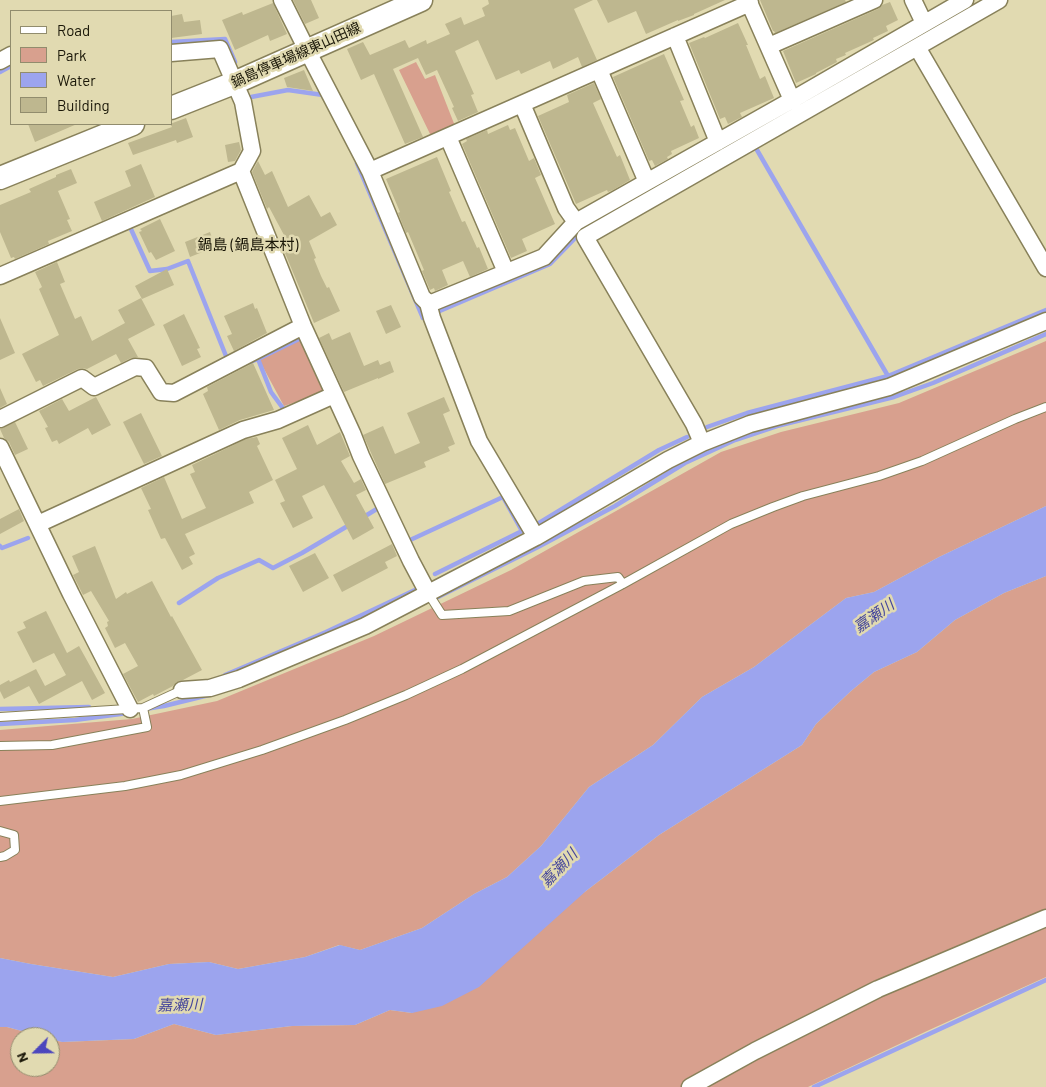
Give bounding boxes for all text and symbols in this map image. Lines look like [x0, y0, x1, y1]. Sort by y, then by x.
legend [10, 10, 172, 125]
street label: 鍋島停車場線東山田線 [229, 19, 363, 91]
text: Road [57, 21, 90, 39]
text: Park [57, 46, 86, 64]
text: Water [57, 71, 96, 89]
text: Building [57, 96, 110, 114]
district label: 鍋島 (鍋島本村) [198, 236, 298, 254]
water label: 嘉瀬川 [850, 596, 898, 636]
water label: 嘉瀬川 [537, 846, 581, 890]
water label: 嘉瀬川 [157, 996, 203, 1014]
north arrow [10, 1027, 60, 1077]
text: N [12, 1050, 31, 1065]

